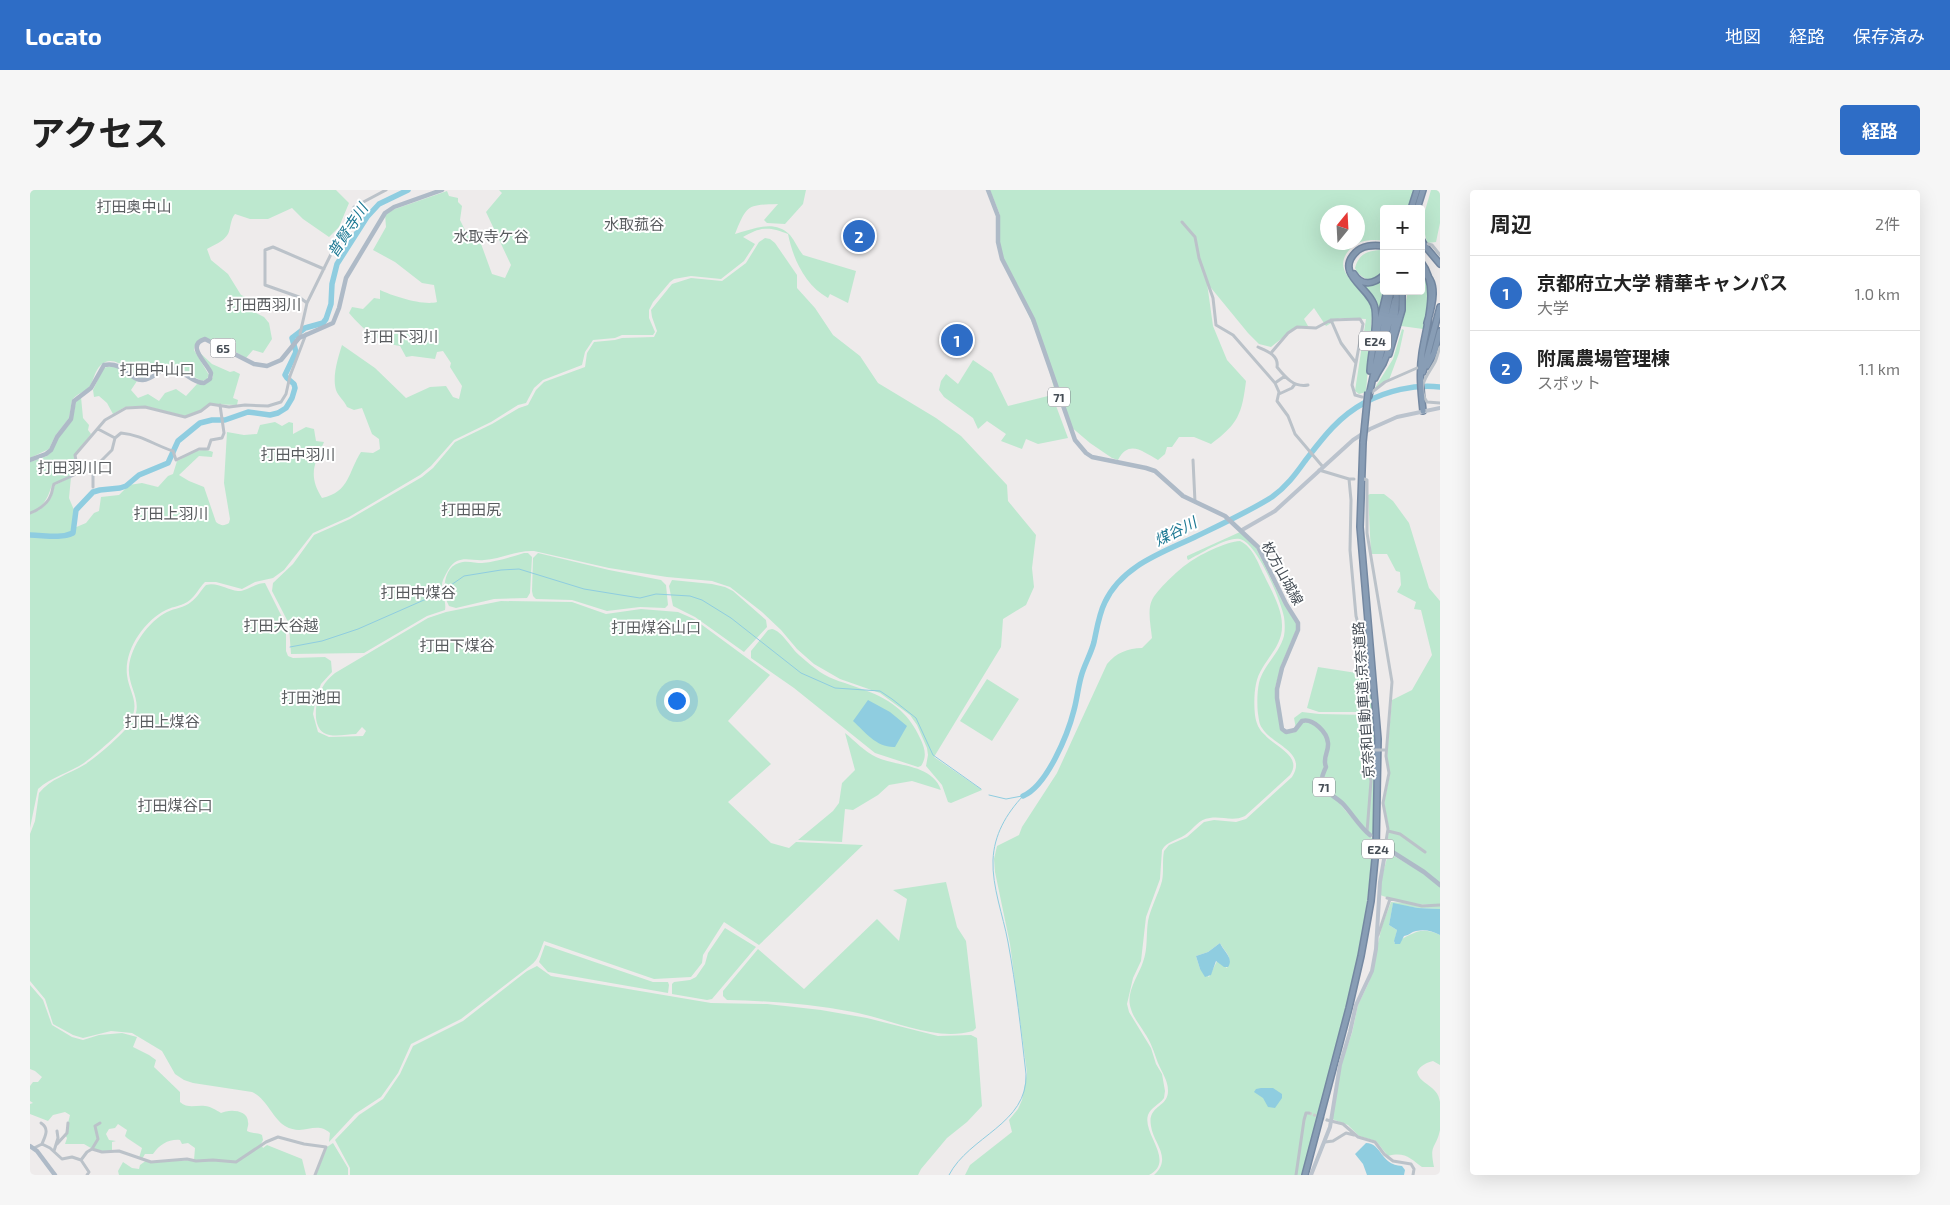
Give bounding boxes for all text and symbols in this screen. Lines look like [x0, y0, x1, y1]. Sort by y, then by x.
text: Locato [25, 21, 102, 50]
text: 地図 [1725, 25, 1761, 47]
text: 経路 [1789, 25, 1825, 47]
text: 保存済み [1853, 25, 1925, 47]
button: 経路 [1840, 105, 1920, 155]
text: アクセス [30, 111, 168, 153]
district label: 打田奥中山 [96, 197, 172, 215]
water label: 普賢寺川 [323, 198, 372, 260]
north arrow [1320, 205, 1365, 250]
map controls [1380, 205, 1425, 295]
button: + [1380, 205, 1425, 250]
text: 周辺 [1490, 211, 1532, 236]
text: 2件 [1875, 214, 1900, 233]
district label: 水取菰谷 [604, 215, 664, 233]
pin: 2 [843, 217, 875, 255]
district label: 水取寺ケ谷 [453, 227, 529, 245]
button: − [1380, 250, 1425, 295]
text: 京都府立大学 精華キャンパス [1537, 271, 1788, 294]
text: 1 [1503, 284, 1509, 303]
text: 1.0 km [1855, 284, 1900, 303]
district label: 打田西羽川 [226, 295, 302, 313]
text: 大学 [1537, 298, 1569, 317]
pin: 1 [941, 321, 973, 359]
district label: 打田下羽川 [363, 327, 439, 345]
road number: E24 [1359, 332, 1391, 350]
road number: 65 [210, 338, 236, 358]
text: 附属農場管理棟 [1537, 346, 1670, 369]
text: 2 [1501, 359, 1511, 378]
text: 1.1 km [1859, 359, 1900, 378]
district label: 打田中山口 [119, 360, 195, 378]
text: スポット [1537, 373, 1601, 392]
road number: 71 [1048, 388, 1070, 406]
district label: 打田中羽川 [260, 445, 336, 463]
district label: 打田羽川口 [37, 458, 113, 476]
district label: 打田田尻 [441, 500, 501, 518]
district label: 打田上羽川 [133, 504, 209, 522]
water label: 煤谷川 [1151, 512, 1201, 549]
street label: 枚方山城線 [1259, 538, 1307, 608]
district label: 打田中煤谷 [380, 583, 456, 601]
district label: 打田大谷越 [243, 616, 319, 634]
district label: 打田煤谷山口 [611, 618, 701, 636]
street label: 京奈和自動車道;京奈道路 [1349, 621, 1377, 779]
district label: 打田下煤谷 [419, 636, 495, 654]
district label: 打田池田 [281, 688, 341, 706]
your location [664, 688, 690, 714]
district label: 打田上煤谷 [124, 712, 200, 730]
road number: 71 [1313, 778, 1335, 796]
district label: 打田煤谷口 [137, 796, 213, 814]
road number: E24 [1362, 840, 1394, 859]

